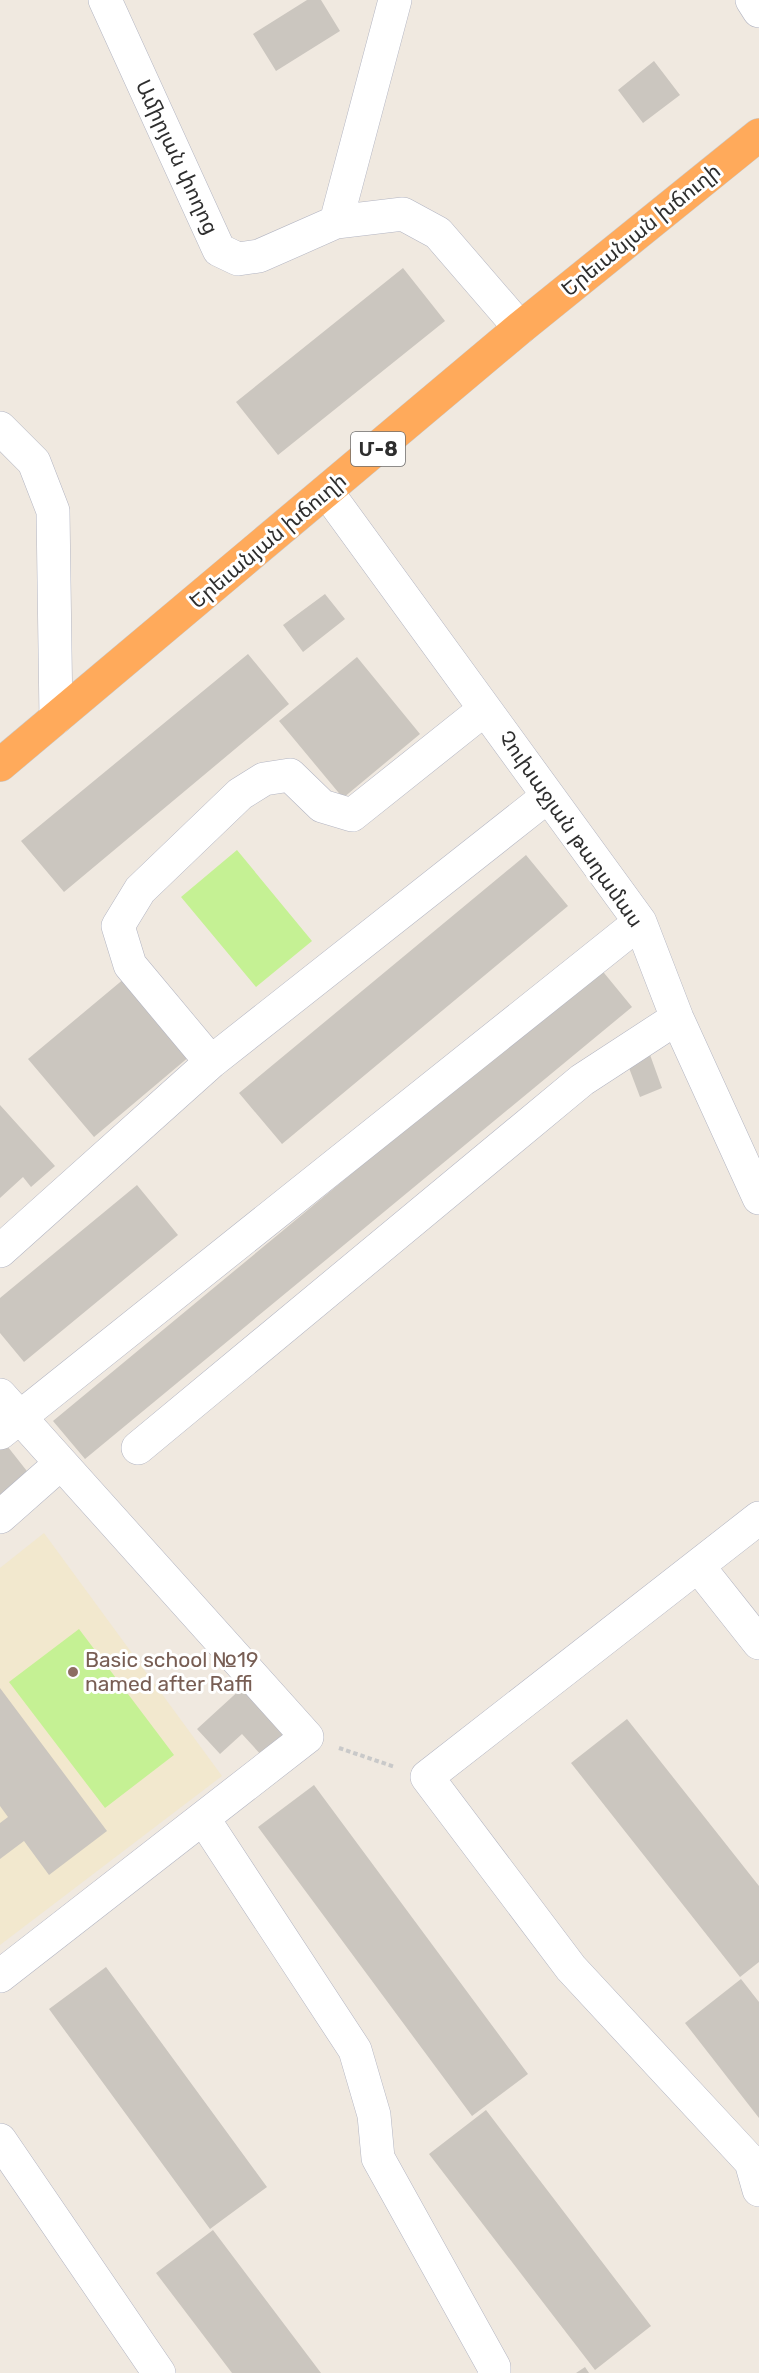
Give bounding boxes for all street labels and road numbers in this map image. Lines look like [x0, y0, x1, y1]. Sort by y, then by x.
street label: Ամիրյան փողոց [131, 76, 224, 238]
street label: Երեւանյան խճուղի [556, 158, 725, 301]
road number: Մ-8 [351, 432, 405, 466]
street label: Երեւանյան խճուղի [184, 468, 351, 614]
street label: Չուխաջյան թաղամաս [494, 726, 649, 932]

